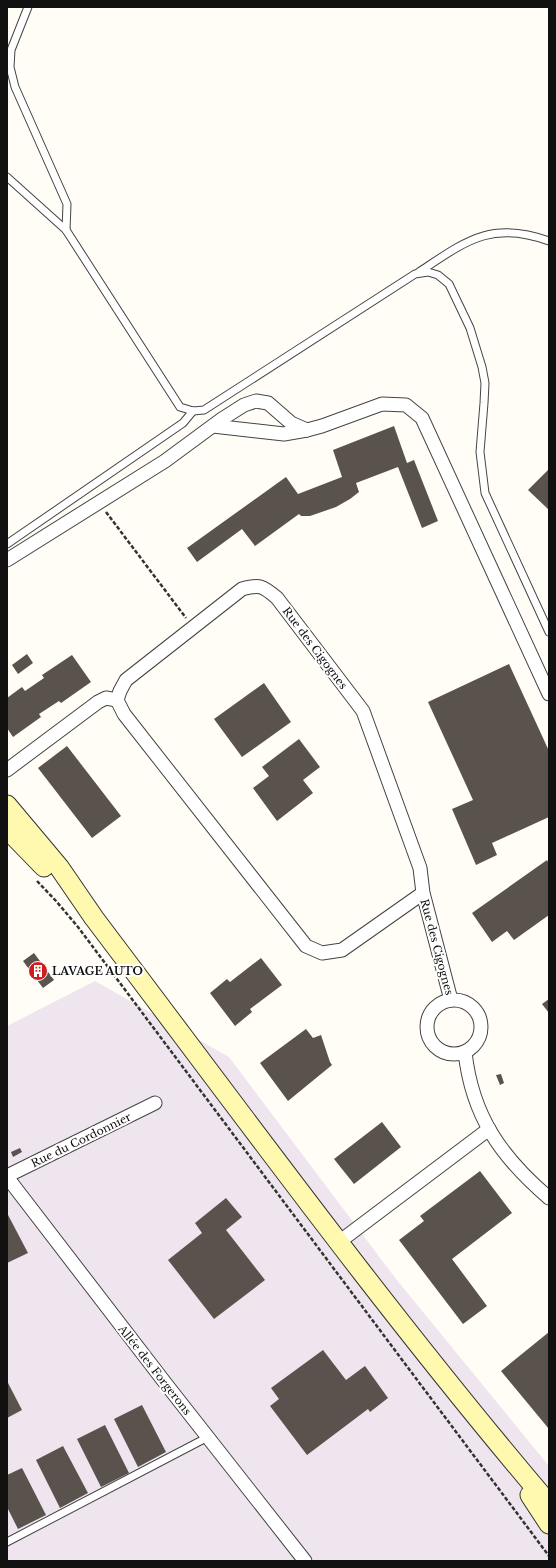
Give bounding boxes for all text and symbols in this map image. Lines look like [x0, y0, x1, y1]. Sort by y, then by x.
street label: Rue des Cigognes [280, 604, 350, 692]
street label: Rue des Cigognes [417, 897, 457, 997]
building icon: LAVAGE AUTO [27, 960, 49, 982]
place label: LAVAGE AUTO [52, 964, 143, 978]
street label: Rue du Cordonnier [29, 1109, 134, 1170]
street label: Allée des Forgerons [115, 1321, 194, 1418]

